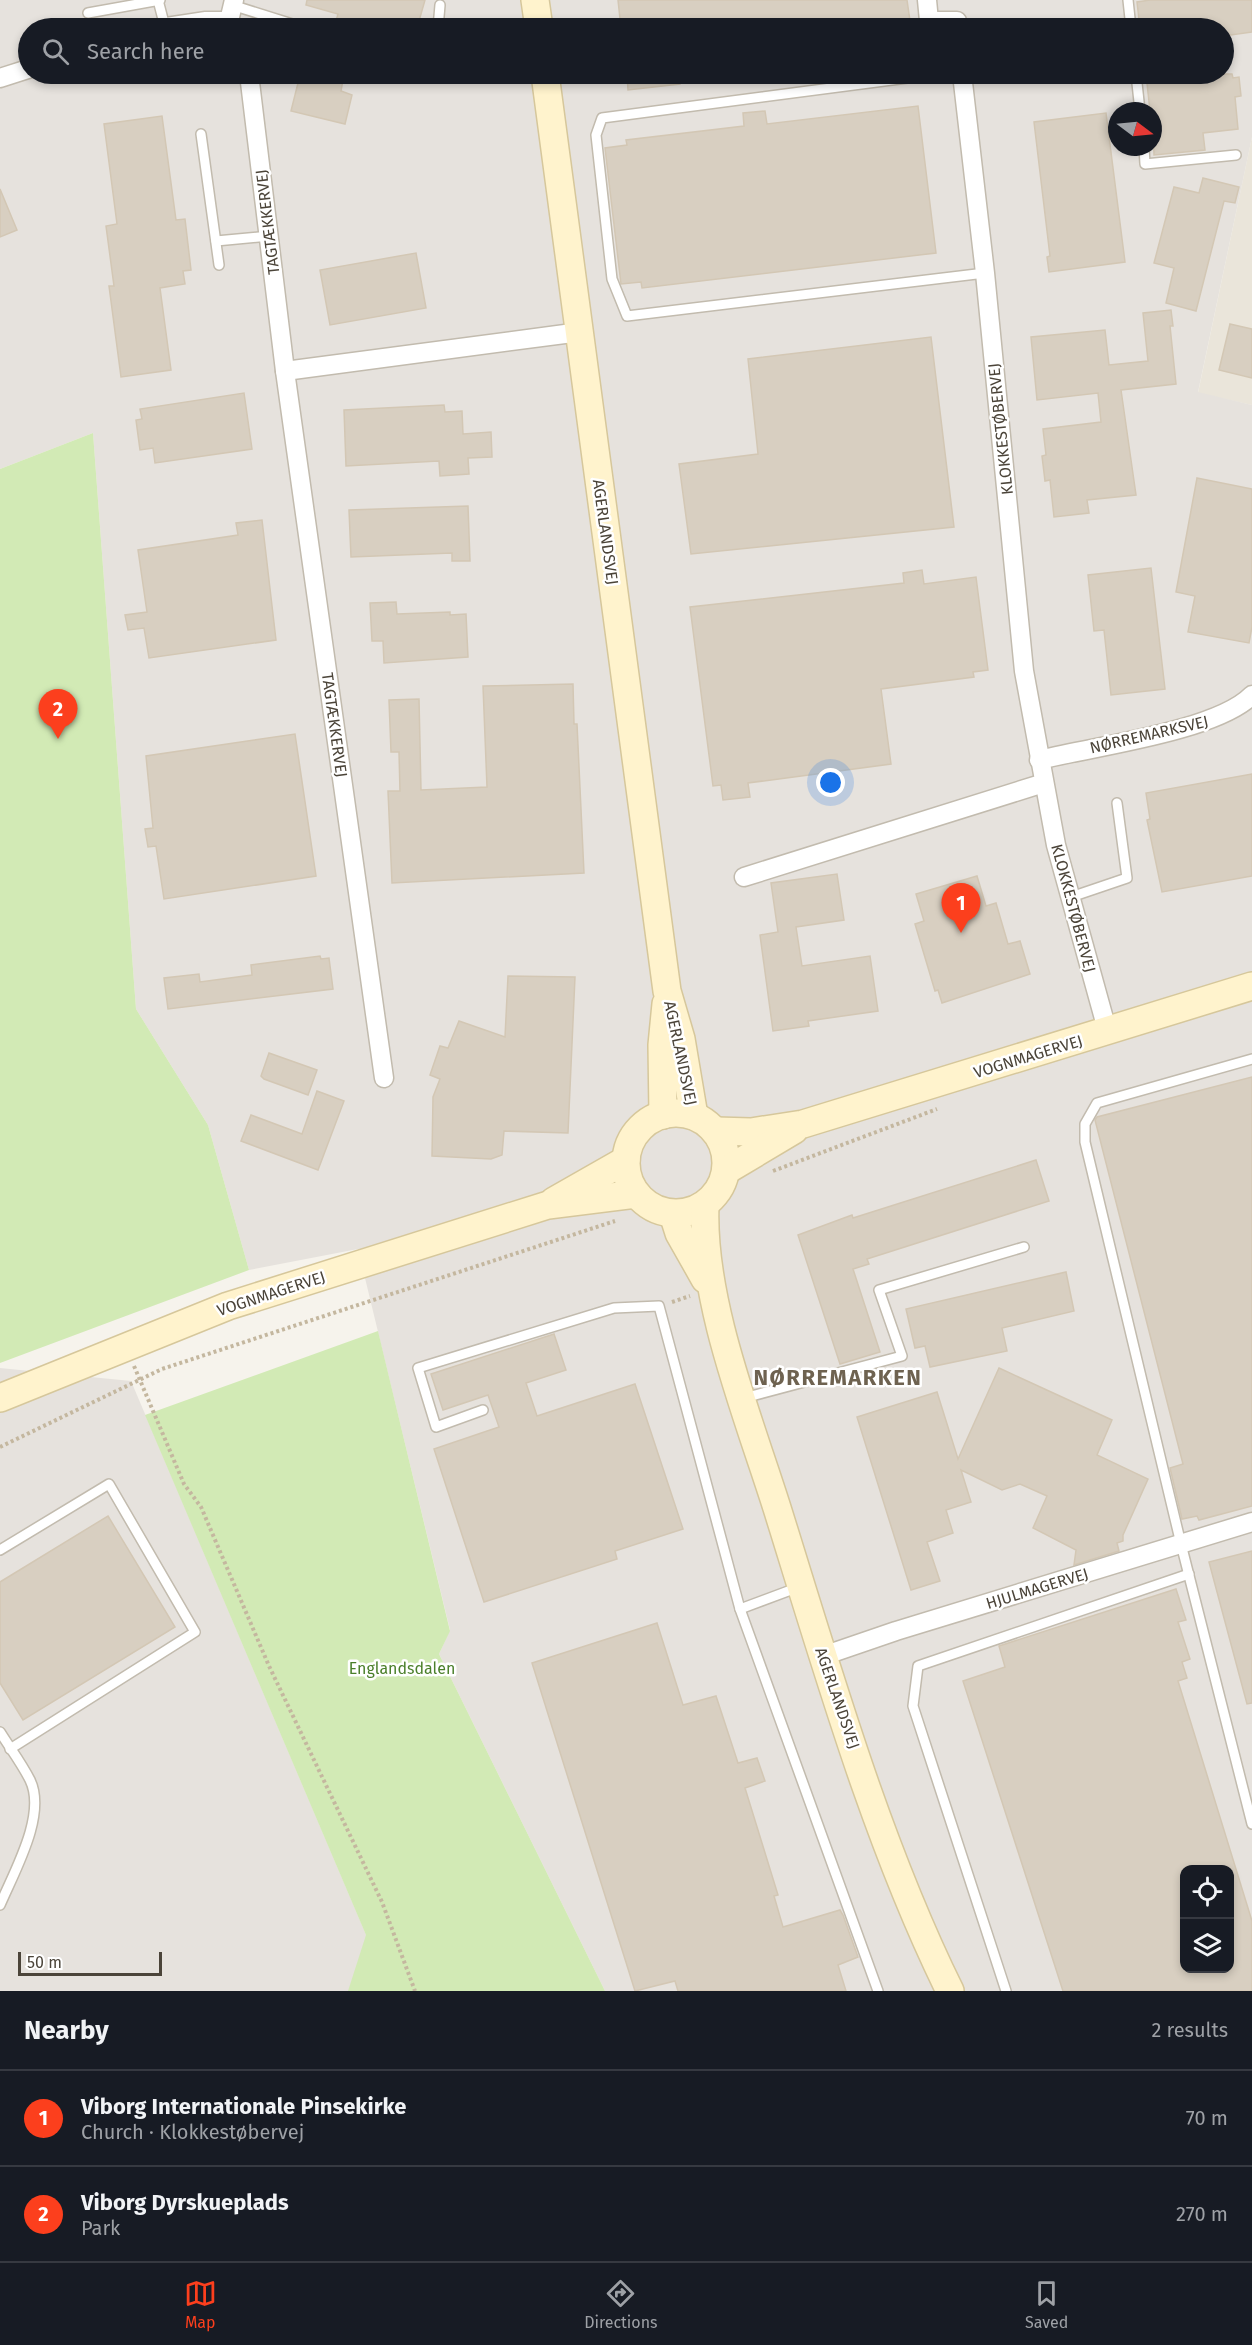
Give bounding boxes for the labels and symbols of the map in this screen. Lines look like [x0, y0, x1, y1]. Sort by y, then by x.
north arrow [1108, 102, 1162, 156]
street label: TAGTÆKKERVEJ [252, 168, 283, 276]
street label: KLOKKESTØBERVEJ [984, 362, 1017, 496]
street label: AGERLANDSVEJ [589, 478, 622, 586]
street label: TAGTÆKKERVEJ [318, 671, 351, 779]
pin: 2 [38, 690, 78, 739]
street label: NØRREMARKSVEJ [1088, 712, 1210, 757]
your location [816, 768, 845, 797]
street label: KLOKKESTØBERVEJ [1047, 842, 1100, 974]
pin: 1 [942, 884, 980, 933]
street label: AGERLANDSVEJ [660, 999, 701, 1107]
street label: VOGNMAGERVEJ [971, 1031, 1085, 1082]
street label: VOGNMAGERVEJ [215, 1267, 328, 1320]
district label: NØRREMARKEN [754, 1364, 922, 1391]
street label: HJULMAGERVEJ [984, 1564, 1091, 1613]
street label: AGERLANDSVEJ [811, 1645, 864, 1752]
park label: Englandsdalen [349, 1659, 455, 1678]
scale bar [18, 1949, 162, 1976]

